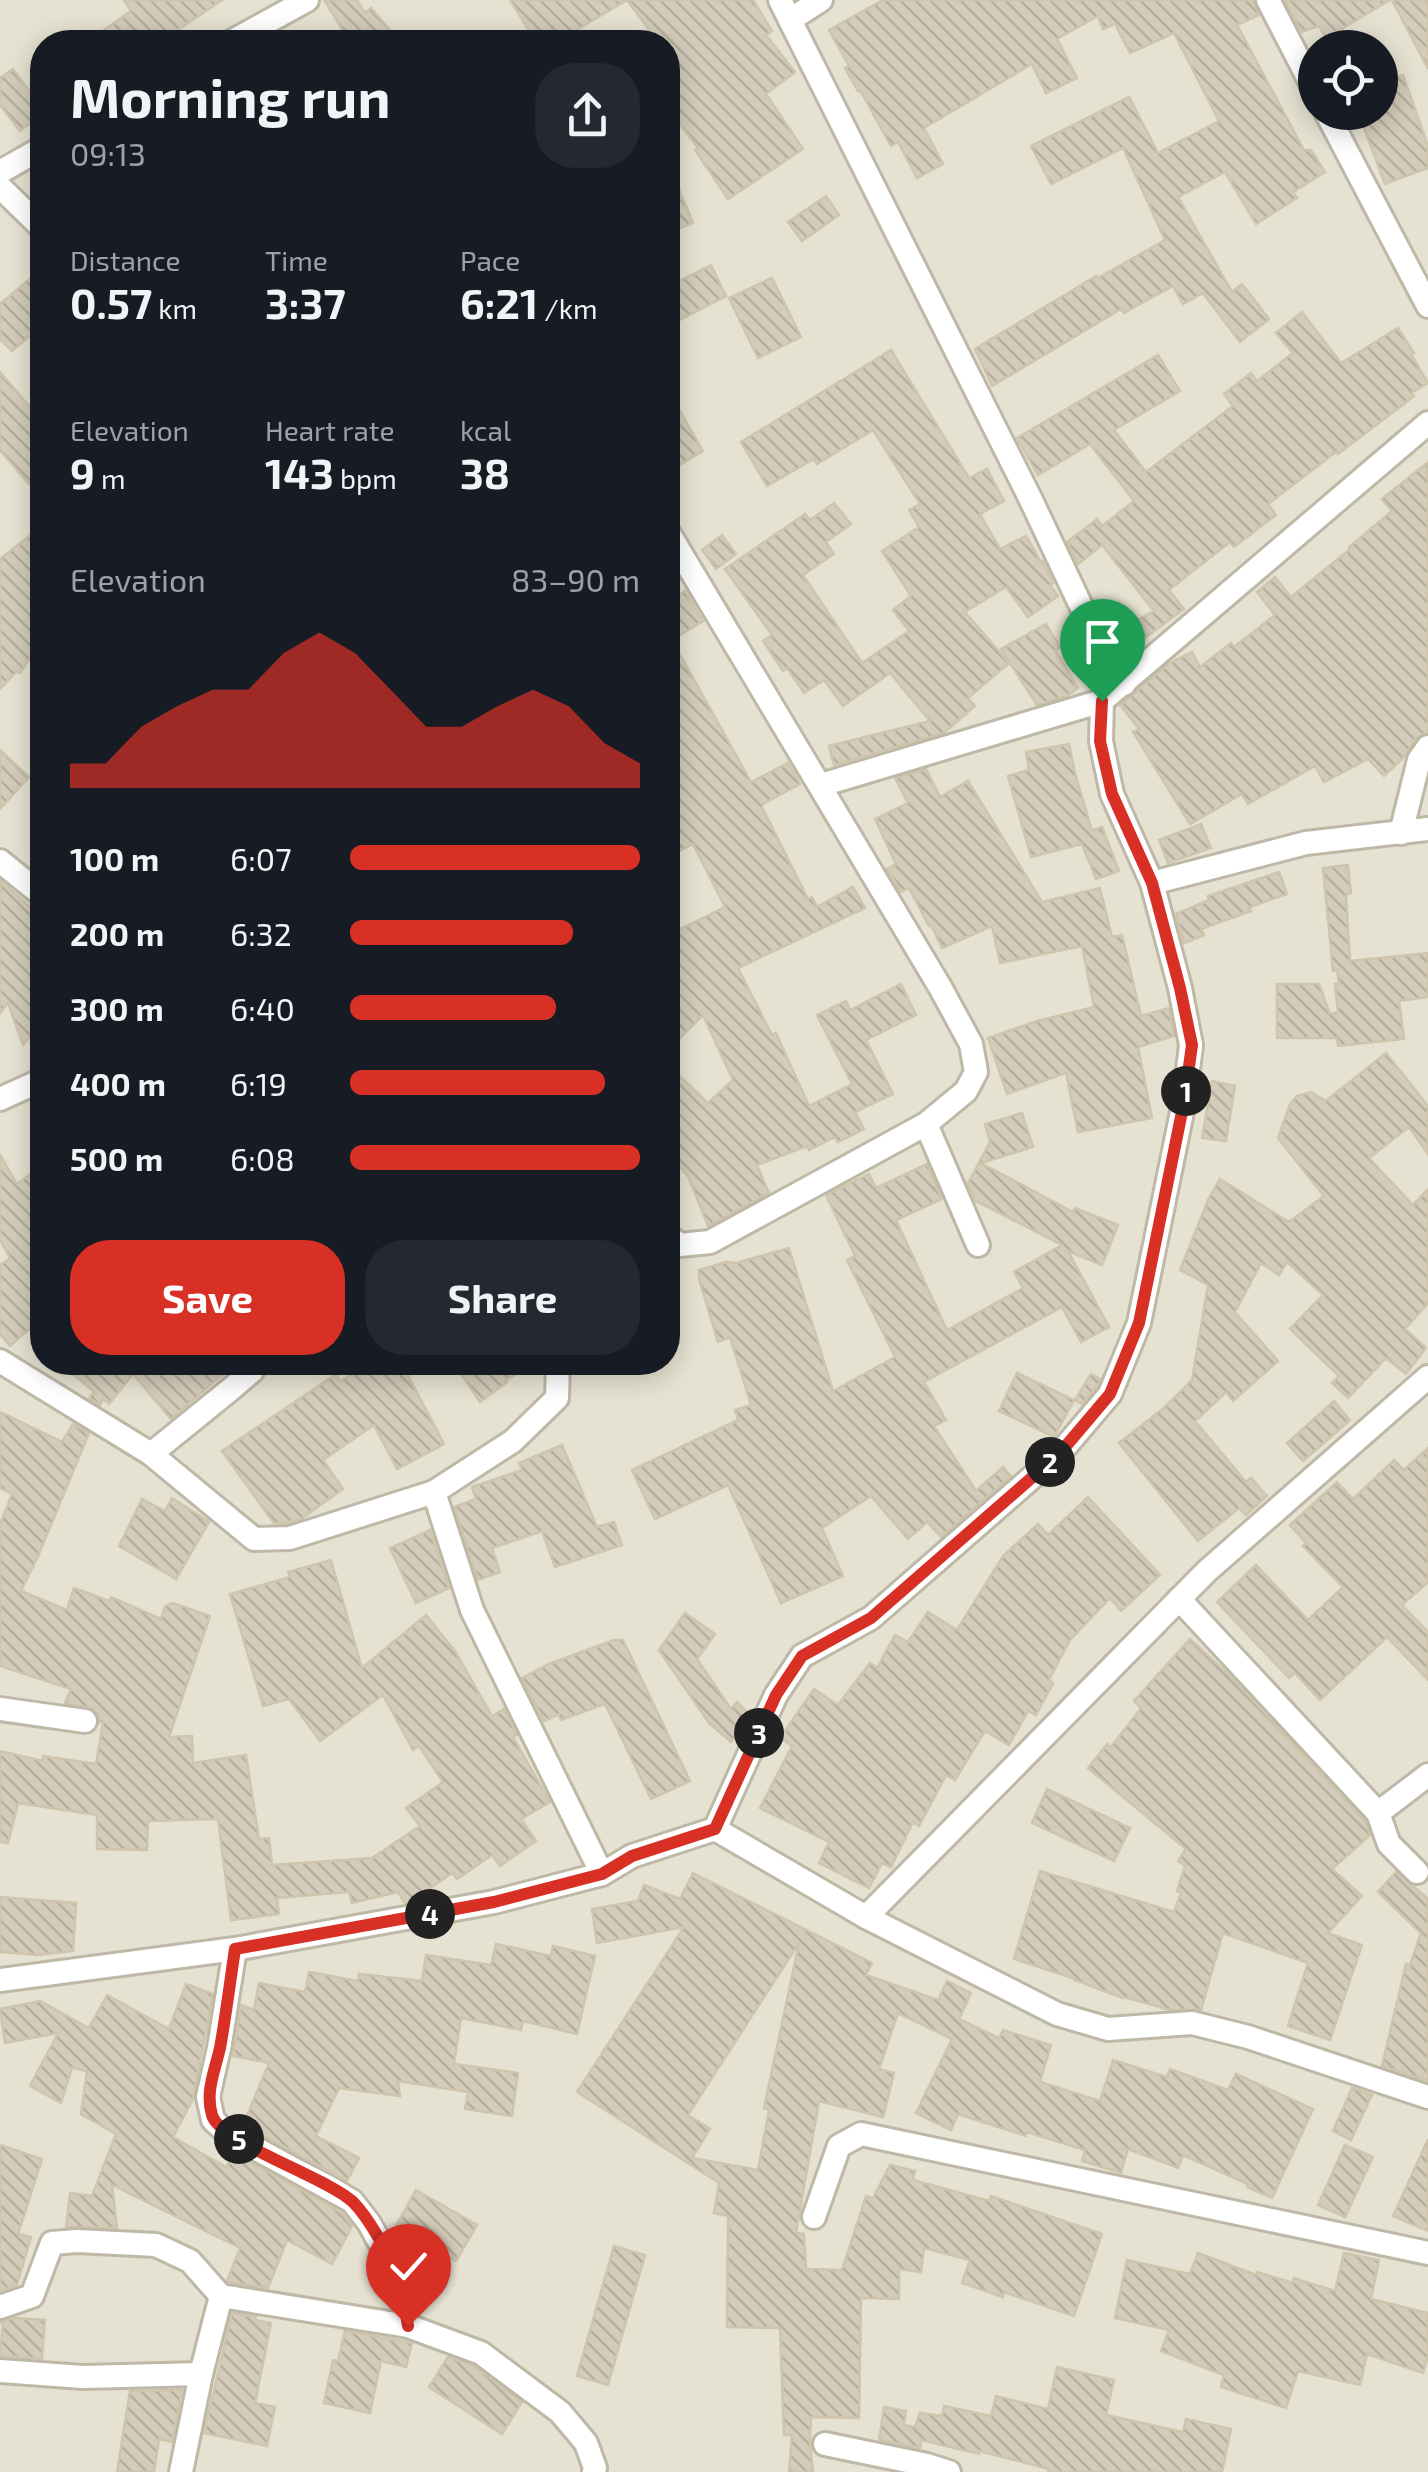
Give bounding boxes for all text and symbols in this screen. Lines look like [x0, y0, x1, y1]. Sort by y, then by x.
map controls [1298, 30, 1398, 130]
button: locate [1298, 30, 1398, 130]
text: Morning run [70, 63, 391, 129]
button: share [535, 63, 640, 168]
text: 09:13 [70, 134, 146, 172]
text: Distance [70, 243, 181, 277]
text: Time [265, 243, 328, 277]
text: Pace [460, 243, 520, 277]
text: 0.57 [70, 277, 152, 327]
text: 3:37 [265, 277, 346, 327]
text: 6:21 [460, 277, 538, 327]
text: km [152, 291, 197, 325]
text: /km [538, 291, 598, 325]
text: Elevation [70, 413, 189, 447]
text: Heart rate [265, 413, 395, 447]
text: kcal [460, 413, 511, 447]
text: 9 [70, 447, 95, 497]
text: 143 [265, 447, 334, 497]
text: 38 [460, 447, 510, 497]
text: m [95, 461, 126, 495]
text: bpm [334, 461, 397, 495]
text: Elevation [70, 560, 206, 598]
text: 83–90 m [511, 560, 640, 598]
pin [1060, 599, 1145, 702]
icon: arrive [1075, 614, 1130, 669]
text: 100 m [70, 839, 159, 877]
text: 6:07 [230, 839, 292, 877]
text: 200 m [70, 914, 164, 952]
text: 6:32 [230, 914, 292, 952]
text: 300 m [70, 989, 164, 1027]
text: 6:40 [230, 989, 295, 1027]
text: 400 m [70, 1064, 166, 1102]
text: 6:19 [230, 1064, 287, 1102]
pin: 1 [1161, 1066, 1211, 1116]
text: 1 [1180, 1074, 1192, 1108]
text: 500 m [70, 1139, 163, 1177]
text: 6:08 [230, 1139, 295, 1177]
button: Save [70, 1240, 345, 1355]
button: Share [365, 1240, 640, 1355]
pin: 2 [1025, 1437, 1075, 1487]
text: 2 [1042, 1445, 1058, 1479]
pin: 3 [734, 1708, 784, 1758]
text: 3 [751, 1716, 767, 1750]
pin: 4 [405, 1889, 455, 1939]
text: 4 [421, 1897, 439, 1931]
pin: 5 [214, 2114, 264, 2164]
text: 5 [231, 2122, 247, 2156]
pin [366, 2224, 451, 2327]
icon: check [381, 2239, 436, 2294]

